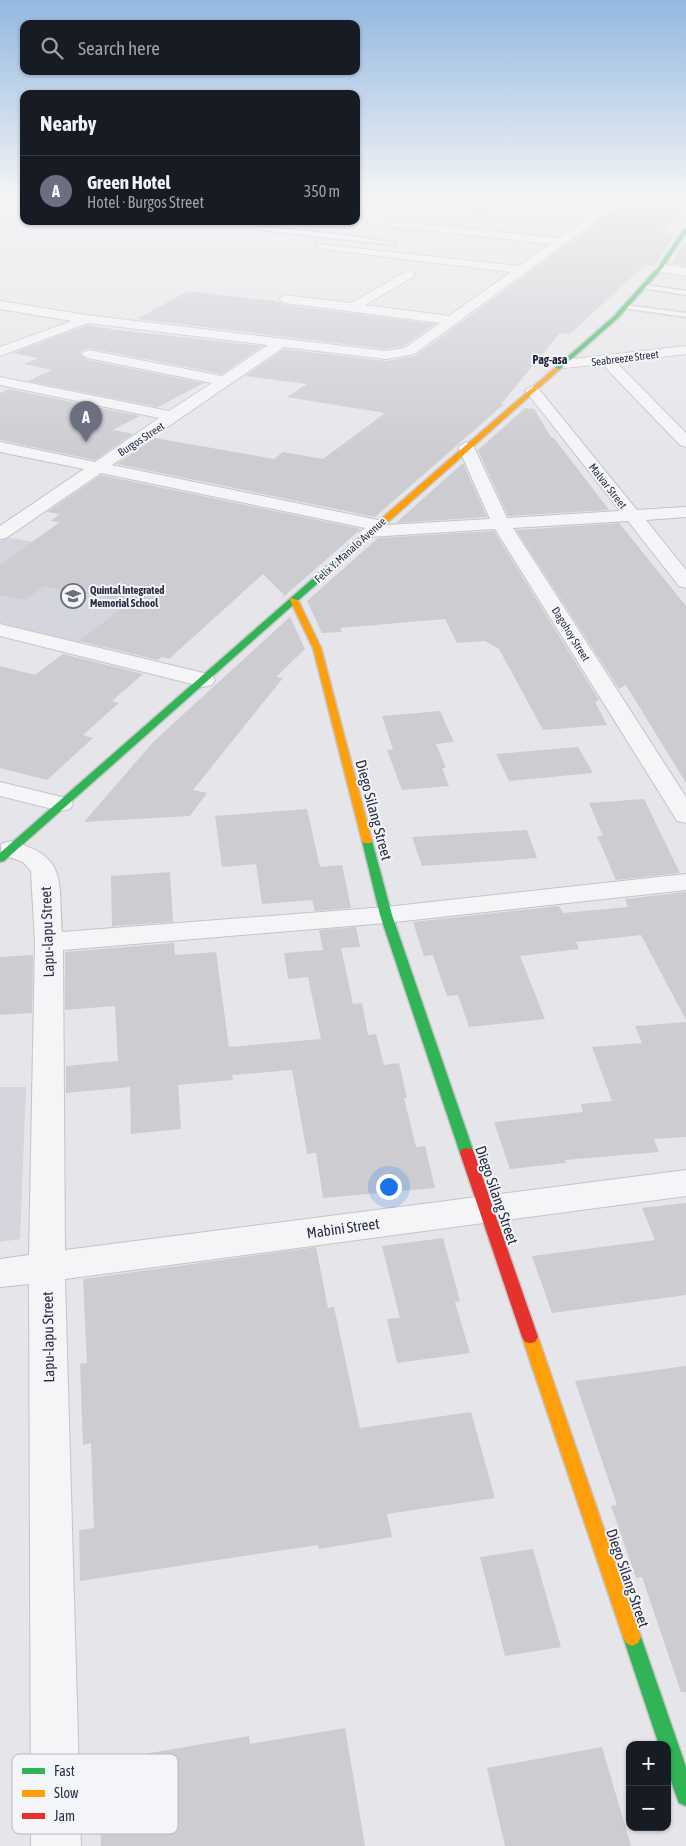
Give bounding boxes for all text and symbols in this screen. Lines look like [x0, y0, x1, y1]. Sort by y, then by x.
search box [20, 20, 360, 75]
icon: search [38, 34, 66, 62]
text: Search here [78, 37, 160, 59]
text: Nearby [40, 111, 96, 135]
text: Green Hotel [87, 171, 171, 193]
text: A [52, 182, 60, 200]
text: 350 m [304, 182, 340, 200]
text: Hotel · Burgos Street [87, 193, 204, 211]
street label: Seabreeze Street [591, 348, 659, 368]
district label: Pag-asa [533, 353, 568, 367]
pin: A [70, 401, 102, 442]
street label: Burgos Street [116, 420, 166, 458]
street label: Malvar Street [587, 461, 629, 511]
street label: Felix Y. Manalo Avenue [312, 515, 388, 585]
school or university icon: Quintal Integrated Memorial School [60, 583, 86, 609]
place label: Quintal Integrated Memorial School [90, 584, 165, 609]
street label: Dagohoy Street [550, 605, 592, 663]
street label: Diego Silang Street [352, 758, 396, 862]
street label: Lapu-lapu Street [37, 886, 57, 978]
street label: Diego Silang Street [472, 1143, 522, 1247]
your location [376, 1174, 402, 1200]
street label: Mabini Street [306, 1214, 380, 1242]
street label: Lapu-lapu Street [39, 1291, 57, 1383]
street label: Diego Silang Street [603, 1526, 653, 1630]
map controls [626, 1741, 671, 1831]
button: + [626, 1741, 671, 1786]
legend [12, 1754, 178, 1834]
text: Fast [54, 1763, 75, 1779]
text: Slow [54, 1785, 79, 1801]
button: − [626, 1786, 671, 1831]
text: Jam [54, 1808, 75, 1824]

